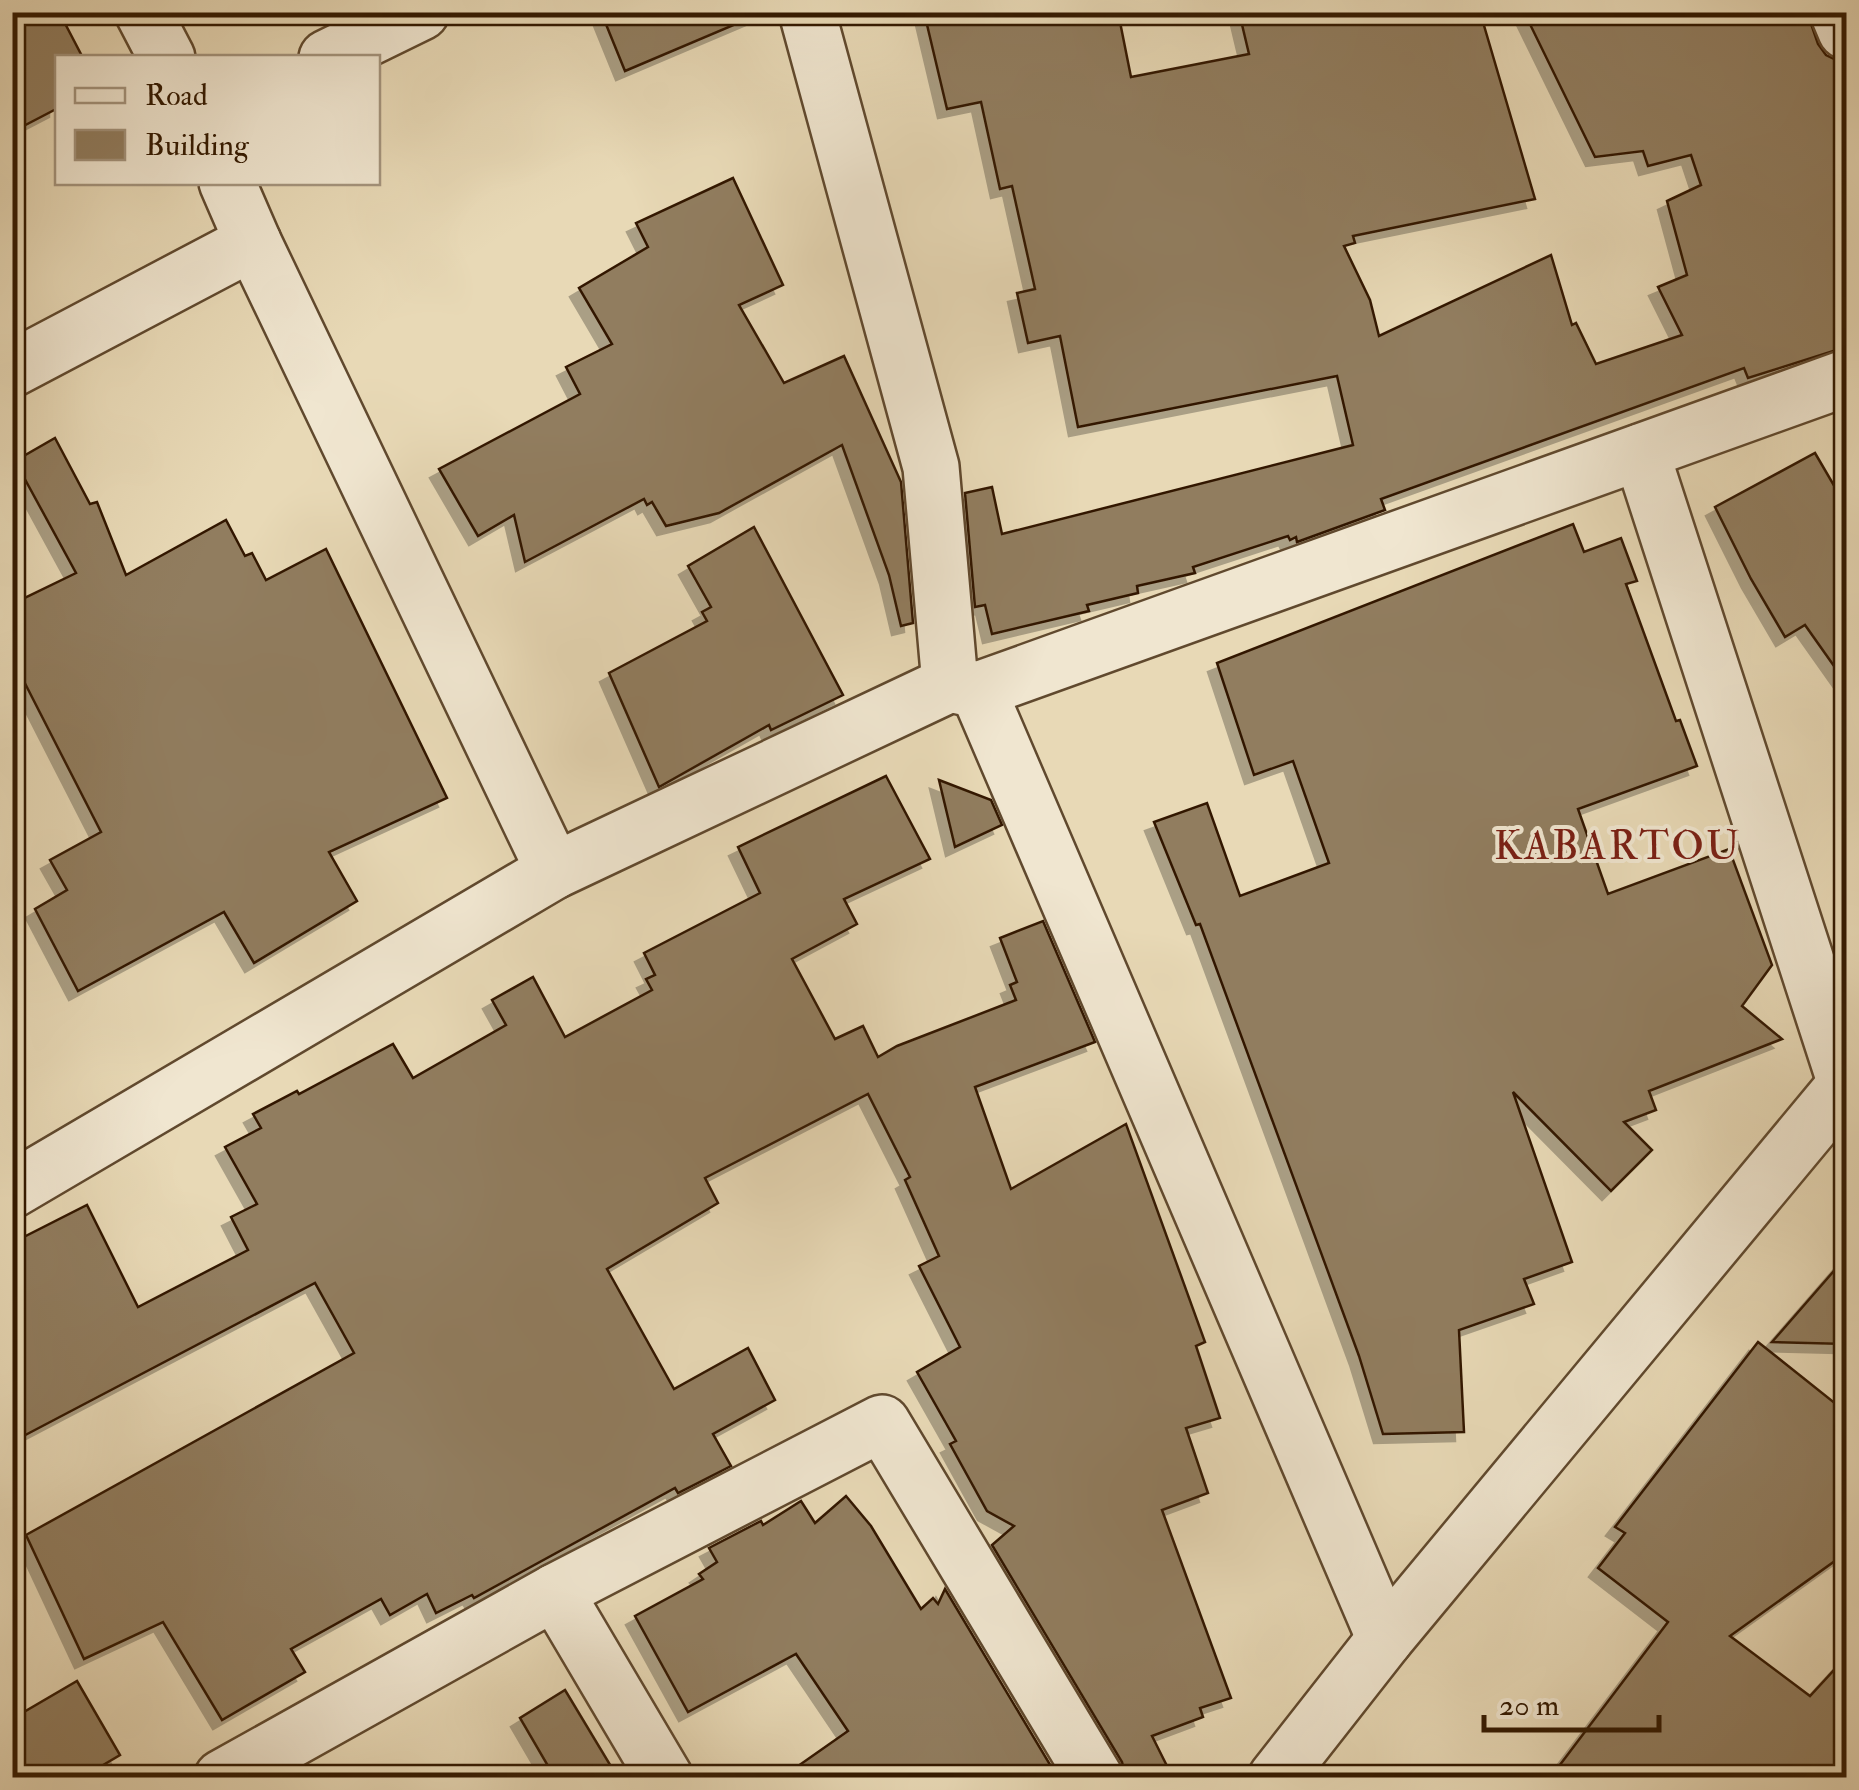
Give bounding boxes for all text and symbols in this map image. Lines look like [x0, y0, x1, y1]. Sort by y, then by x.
legend [55, 55, 380, 185]
text: Road [145, 77, 208, 114]
text: Building [145, 127, 250, 164]
district label: KABARTOU [1494, 821, 1742, 872]
scale bar [1484, 1670, 1659, 1732]
text: 20 m [1499, 1687, 1559, 1724]

